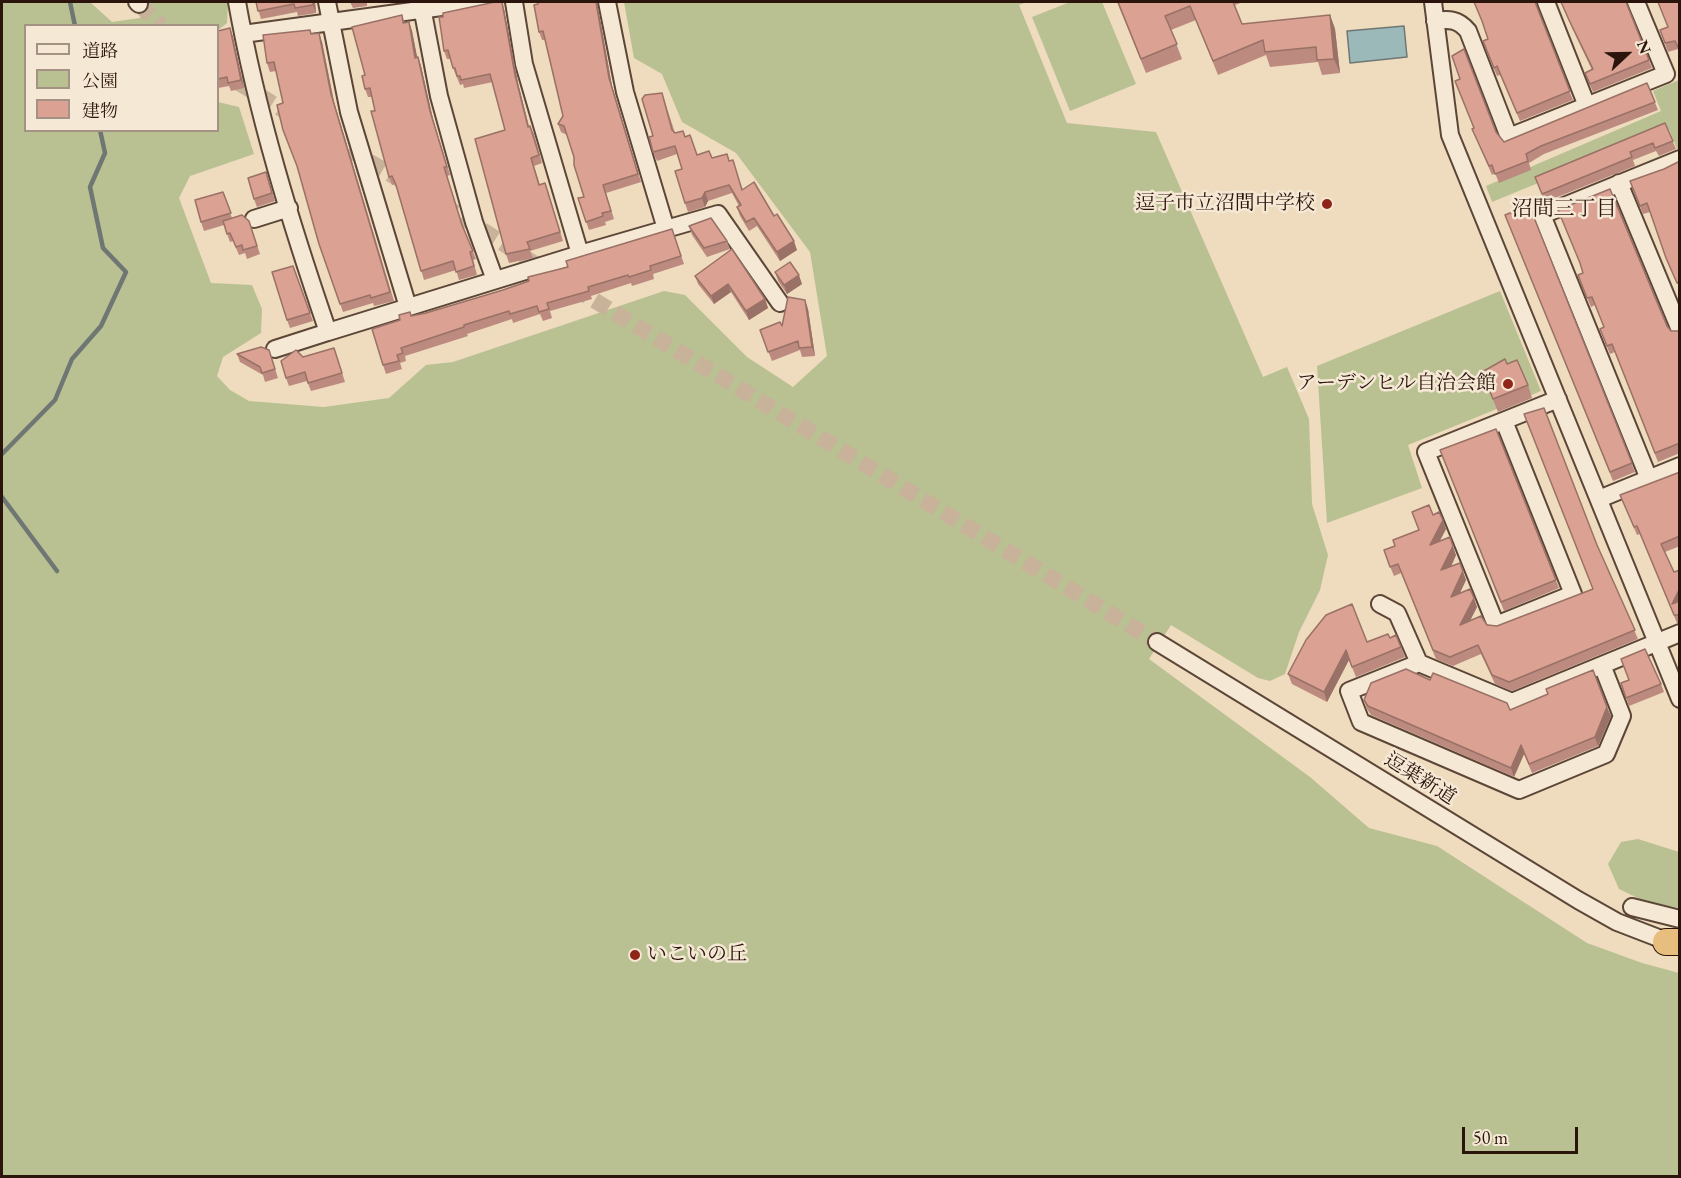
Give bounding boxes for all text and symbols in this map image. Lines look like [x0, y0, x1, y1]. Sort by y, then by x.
legend [24, 24, 219, 132]
north arrow [1597, 24, 1657, 84]
text: N [1632, 37, 1656, 57]
text: 道路 [82, 39, 118, 62]
text: 公園 [82, 69, 118, 92]
text: 建物 [82, 99, 118, 122]
place label: 逗子市立沼間中学校 [1135, 192, 1315, 216]
district label: 沼間三丁目 [1512, 196, 1616, 222]
marker: 逗子市立沼間中学校 [1320, 197, 1334, 211]
place label: アーデンヒル自治会館 [1297, 372, 1496, 396]
marker: アーデンヒル自治会館 [1501, 377, 1515, 391]
street label: 逗葉新道 [1380, 748, 1460, 810]
place label: いこいの丘 [647, 943, 747, 967]
marker: いこいの丘 [628, 948, 642, 962]
scale bar [1465, 1115, 1580, 1153]
text: 50 m [1473, 1126, 1508, 1149]

